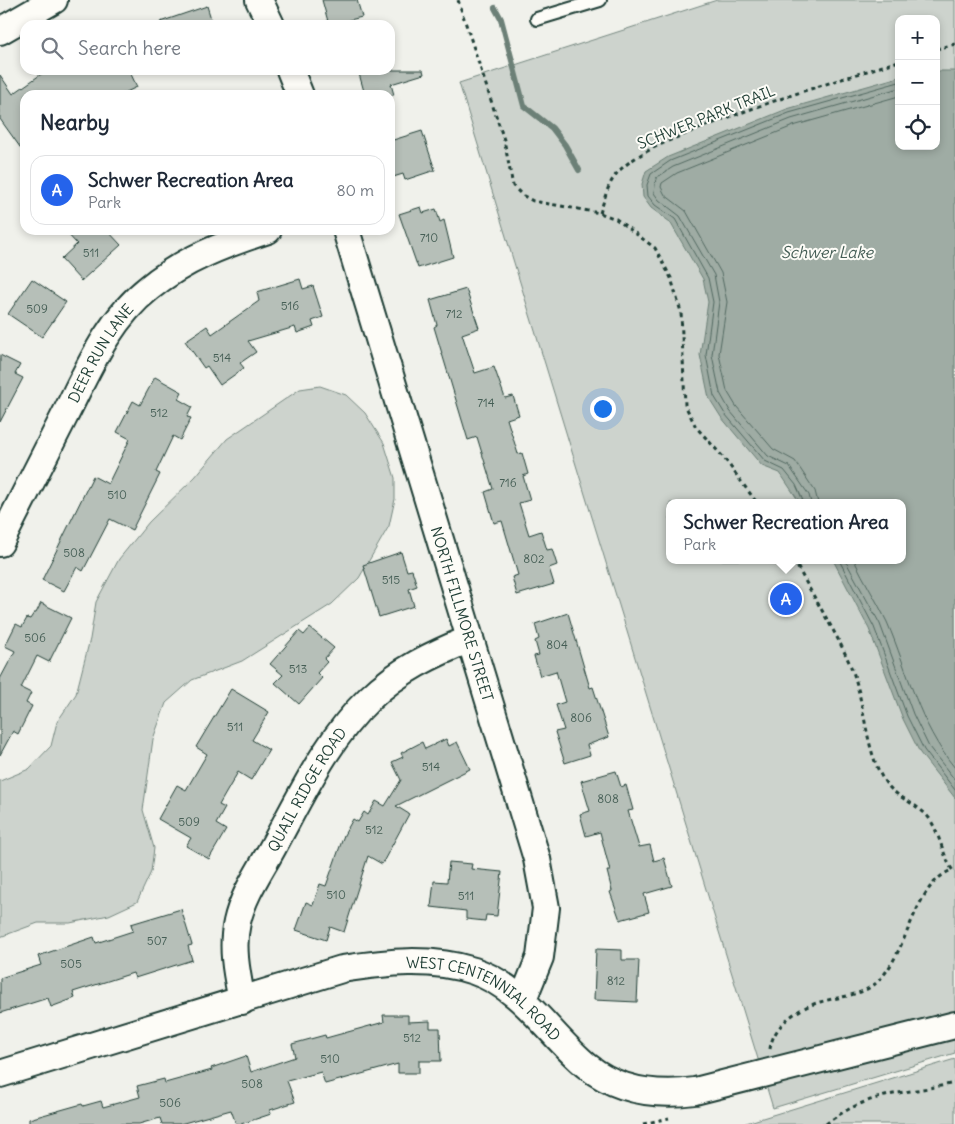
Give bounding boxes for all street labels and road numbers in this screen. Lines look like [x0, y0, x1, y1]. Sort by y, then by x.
street label: SCHWER PARK TRAIL [634, 81, 778, 153]
street label: DEER RUN LANE [63, 299, 137, 406]
street label: NORTH FILLMORE STREET [427, 524, 498, 704]
street label: QUAIL RIDGE ROAD [263, 723, 350, 855]
street label: WEST CENTENNIAL ROAD [406, 953, 565, 1045]

